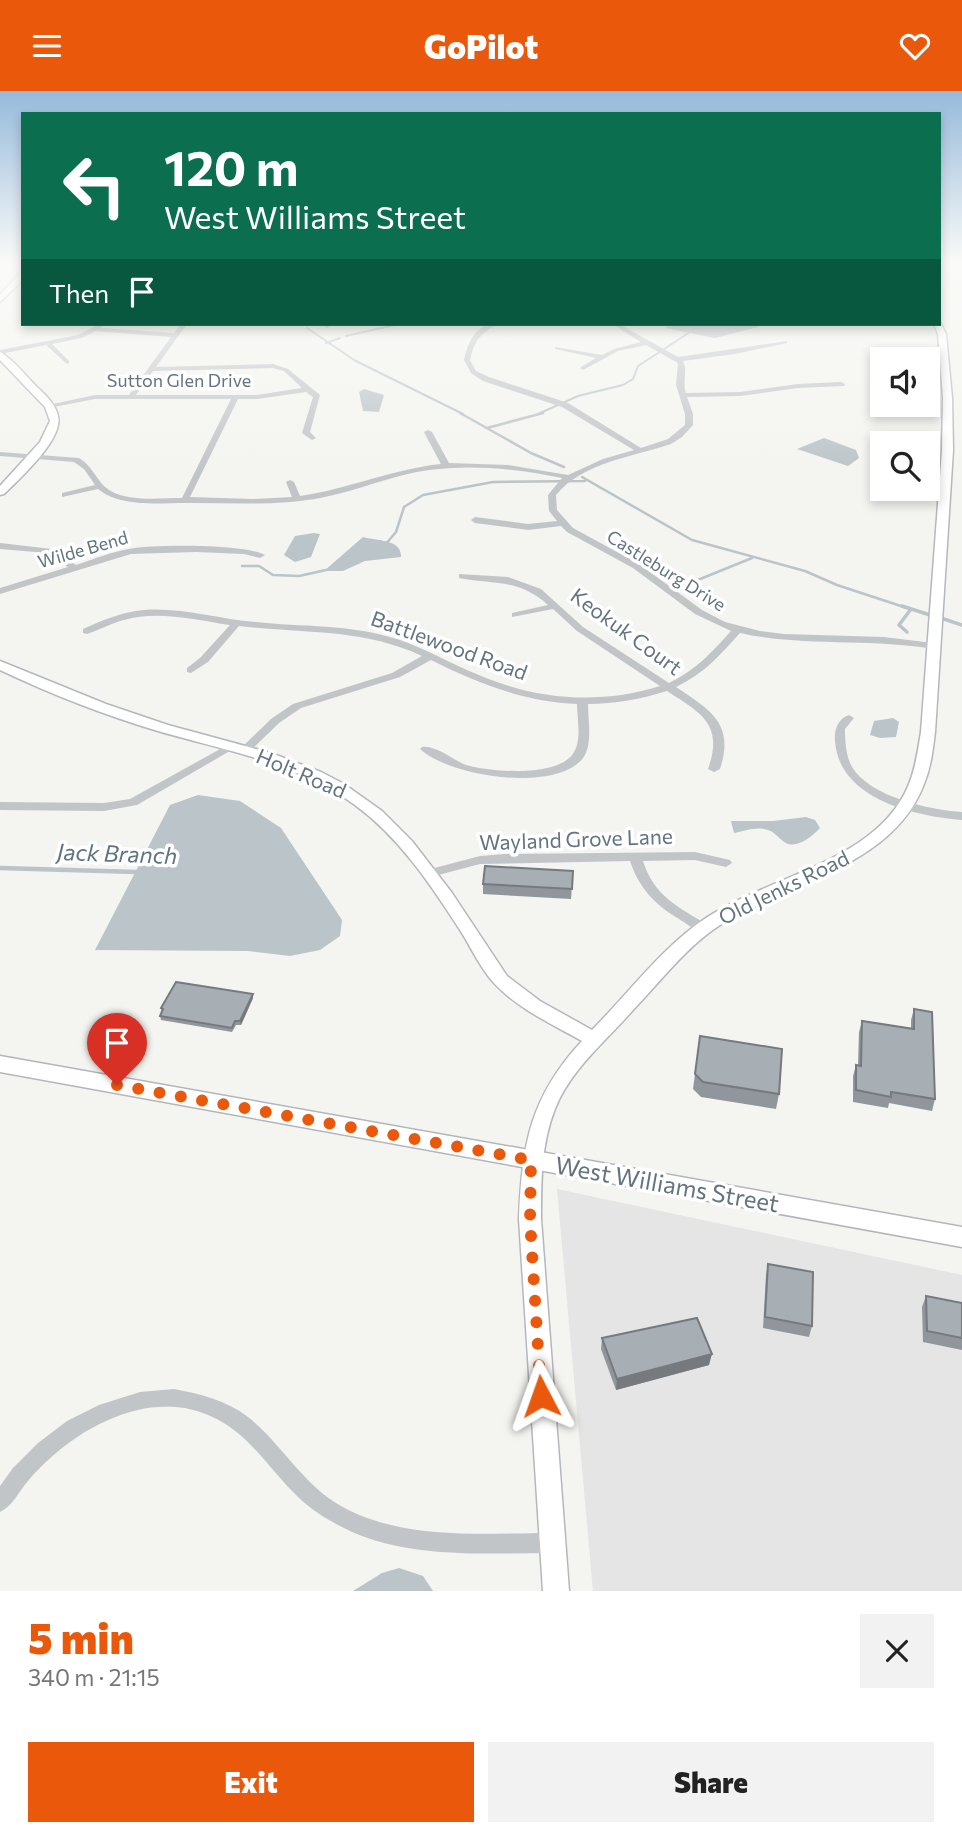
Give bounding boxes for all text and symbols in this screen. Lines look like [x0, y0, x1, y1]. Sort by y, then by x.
text: GoPilot [424, 26, 538, 66]
icon: menu [28, 27, 66, 65]
icon: heart [896, 27, 934, 65]
text: 120 m [164, 136, 298, 196]
icon: left [49, 140, 140, 231]
text: West Williams Street [164, 196, 466, 236]
icon: arrive [123, 273, 161, 311]
text: Then [49, 277, 109, 308]
map controls [870, 347, 940, 501]
button: sound [870, 347, 940, 417]
street label: Sutton Glen Drive [107, 369, 251, 391]
button: search [870, 431, 940, 501]
street label: Castleburg Drive [603, 525, 730, 615]
street label: Wilde Bend [35, 526, 130, 572]
street label: Keokuk Court [566, 582, 687, 679]
street label: Battlewood Road [368, 605, 531, 684]
street label: Holt Road [253, 742, 350, 803]
street label: Wayland Grove Lane [479, 823, 673, 854]
water label: Jack Branch [54, 837, 178, 869]
street label: Old Jenks Road [714, 844, 853, 929]
pin [87, 1013, 147, 1085]
icon: arrive [98, 1024, 136, 1062]
street label: West Williams Street [553, 1150, 782, 1218]
position arrow [504, 1359, 578, 1433]
text: 5 min [28, 1611, 134, 1663]
button: close [860, 1614, 934, 1688]
text: 340 m · 21:15 [28, 1663, 160, 1691]
button: Exit [28, 1742, 474, 1822]
button: Share [488, 1742, 934, 1822]

